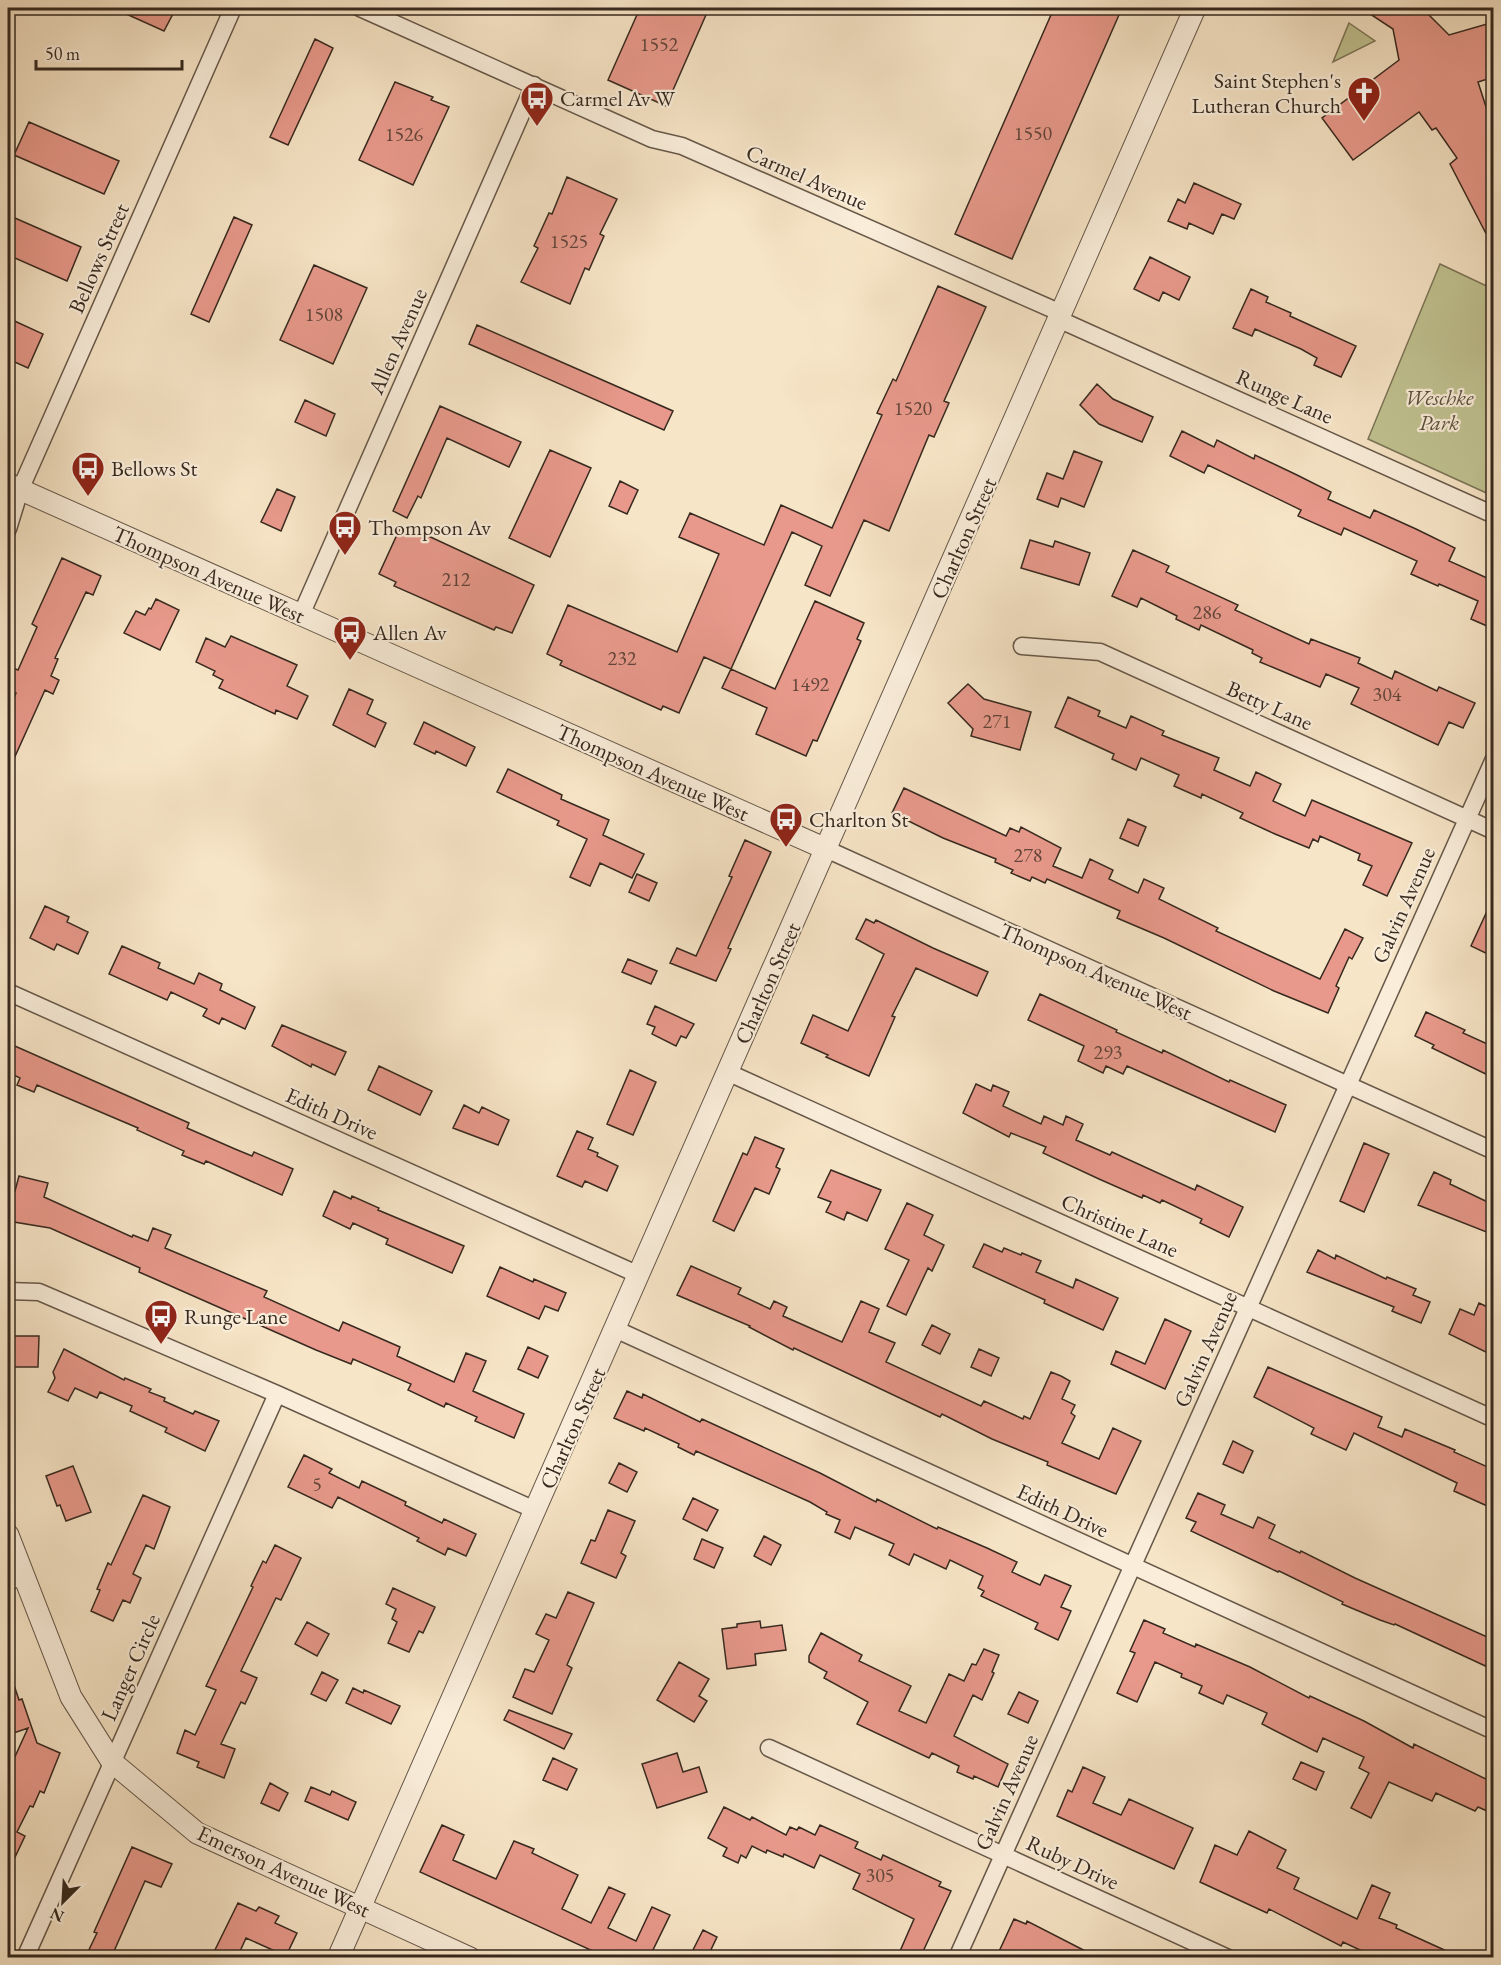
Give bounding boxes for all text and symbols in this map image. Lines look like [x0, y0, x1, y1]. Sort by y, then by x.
house number: 1552 [640, 31, 679, 57]
scale bar [36, 33, 182, 71]
text: 50 m [45, 42, 80, 65]
place label: Saint Stephen's Lutheran Church [1191, 66, 1341, 120]
church icon: Saint Stephen's Lutheran Church [1346, 75, 1382, 122]
bus stop icon: Carmel Av W [519, 80, 555, 127]
place label: Carmel Av W [560, 84, 676, 113]
house number: 1550 [1014, 120, 1053, 146]
house number: 1526 [385, 121, 424, 147]
street label: Carmel Avenue [741, 138, 873, 217]
street label: Bellows Street [61, 199, 136, 318]
house number: 1525 [550, 228, 588, 254]
street label: Allen Avenue [361, 283, 434, 400]
house number: 1508 [305, 301, 343, 327]
street label: Runge Lane [1232, 362, 1338, 431]
park label: Weschke Park [1405, 383, 1474, 437]
house number: 1520 [894, 395, 933, 421]
bus stop icon: Bellows St [70, 450, 106, 497]
place label: Bellows St [111, 454, 197, 483]
street label: Charlton Street [924, 473, 1003, 604]
bus stop icon: Thompson Av [327, 509, 363, 556]
place label: Thompson Av [368, 513, 491, 542]
street label: Thompson Avenue West [108, 519, 310, 630]
house number: 212 [442, 566, 471, 592]
house number: 286 [1193, 599, 1222, 625]
bus stop icon: Allen Av [332, 614, 368, 661]
place label: Allen Av [372, 618, 447, 647]
house number: 232 [608, 645, 637, 671]
house number: 1492 [791, 671, 830, 697]
street label: Betty Lane [1222, 674, 1318, 737]
house number: 304 [1373, 681, 1402, 707]
house number: 271 [983, 708, 1011, 734]
street label: Thompson Avenue West [552, 717, 754, 828]
bus stop icon: Charlton St [768, 801, 804, 848]
place label: Charlton St [809, 805, 908, 834]
house number: 278 [1014, 842, 1042, 868]
street label: Galvin Avenue [1365, 842, 1442, 968]
street label: Thompson Avenue West [995, 916, 1197, 1027]
street label: Charlton Street [728, 918, 807, 1049]
house number: 293 [1094, 1039, 1122, 1065]
street label: Edith Drive [281, 1080, 383, 1147]
street label: Christine Lane [1057, 1187, 1183, 1264]
street label: Galvin Avenue [1167, 1286, 1244, 1412]
bus stop icon: Runge Lane [143, 1298, 179, 1345]
place label: Runge Lane [184, 1302, 288, 1331]
street label: Charlton Street [533, 1363, 612, 1494]
house number: 5 [312, 1471, 322, 1497]
street label: Edith Drive [1012, 1477, 1114, 1544]
street label: Langer Circle [94, 1609, 167, 1725]
street label: Galvin Avenue [968, 1729, 1045, 1855]
street label: Emerson Avenue West [193, 1819, 375, 1924]
street label: Ruby Drive [1022, 1828, 1124, 1897]
house number: 305 [866, 1862, 894, 1888]
north arrow [33, 1872, 93, 1932]
text: N [47, 1903, 67, 1927]

